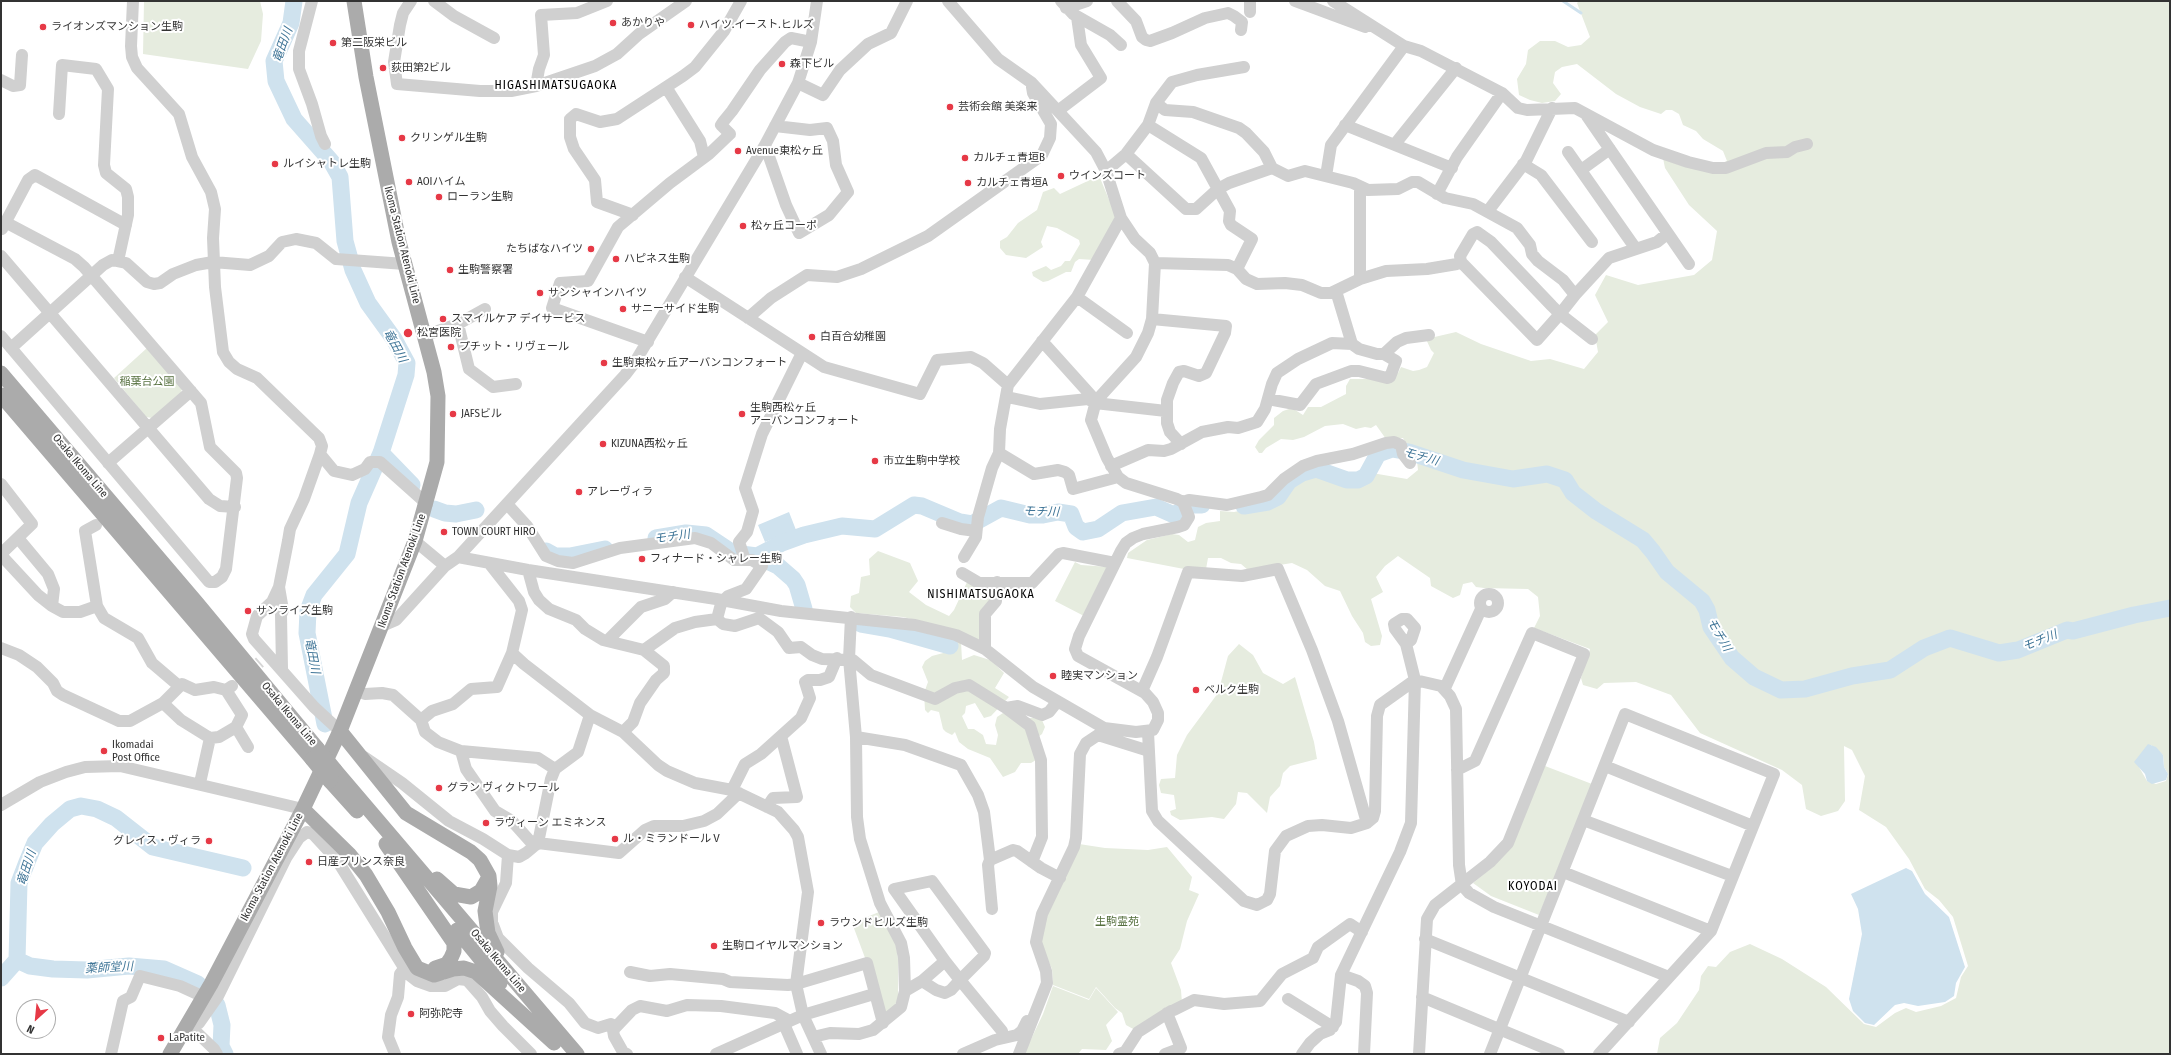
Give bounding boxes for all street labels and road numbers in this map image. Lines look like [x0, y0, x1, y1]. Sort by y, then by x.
street label: Ikoma Station Atenoki Line [381, 185, 423, 305]
street label: Osaka Ikoma Line [50, 432, 110, 500]
street label: Ikoma Station Atenoki Line [375, 512, 429, 630]
street label: Osaka Ikoma Line [259, 680, 319, 748]
street label: Ikoma Station Atenoki Line [238, 811, 306, 923]
street label: Osaka Ikoma Line [468, 927, 528, 995]

